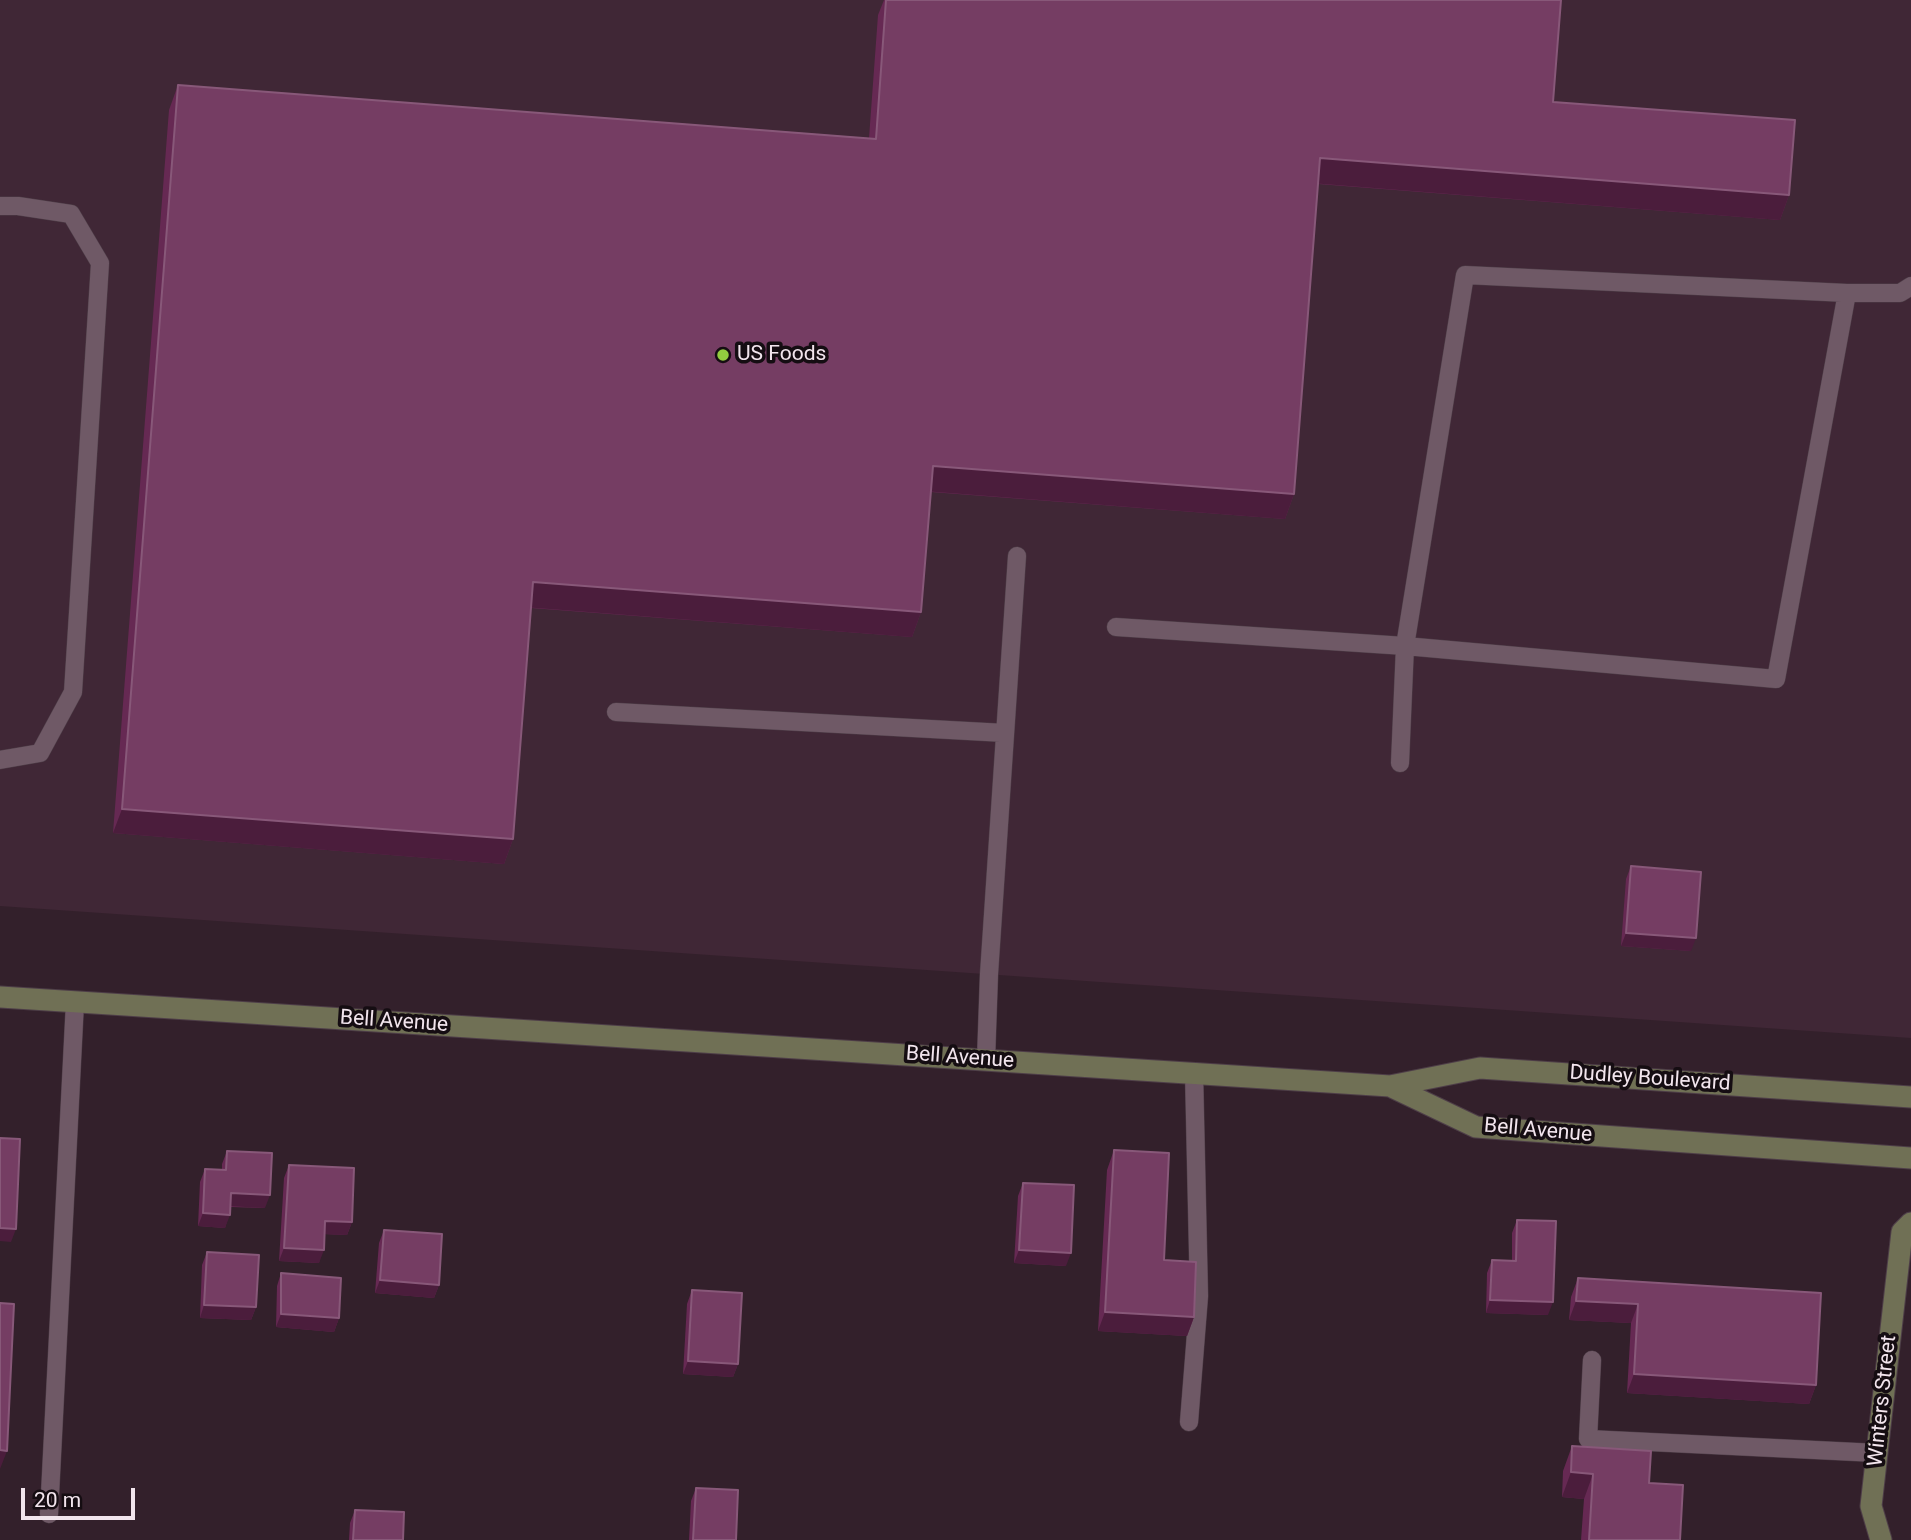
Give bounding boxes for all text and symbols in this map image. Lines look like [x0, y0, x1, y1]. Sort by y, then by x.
place label: US Foods [737, 342, 826, 368]
marker: US Foods [715, 347, 731, 363]
street label: Bell Avenue [339, 1006, 449, 1038]
street label: Bell Avenue [905, 1042, 1015, 1074]
street label: Dudley Boulevard [1569, 1061, 1731, 1097]
street label: Bell Avenue [1483, 1114, 1593, 1148]
street label: Winters Street [1864, 1334, 1902, 1468]
scale bar [24, 1474, 138, 1518]
text: 20 m [34, 1488, 81, 1512]

